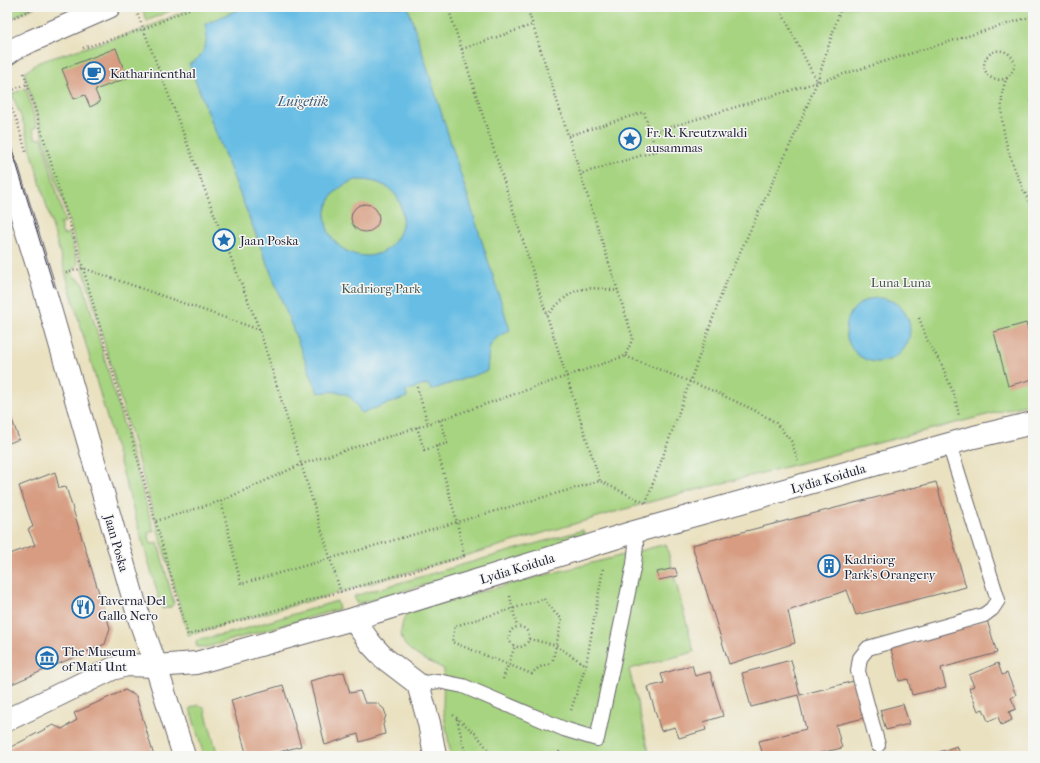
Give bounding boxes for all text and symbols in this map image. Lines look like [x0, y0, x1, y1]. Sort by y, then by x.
cafe icon: Katharinenthal [81, 60, 107, 86]
place label: Katharinenthal [110, 66, 196, 81]
water label: Luigetiik [277, 93, 328, 110]
place label: Fr. R. Kreutzwaldi ausammas [646, 125, 748, 155]
place icon: Fr. R. Kreutzwaldi ausammas [617, 126, 643, 152]
place icon: Jaan Poska [211, 227, 237, 253]
place label: Jaan Poska [239, 233, 300, 248]
park label: Luna Luna [871, 275, 932, 290]
park label: Kadriorg Park [341, 281, 421, 296]
street label: Lydia Koidula [789, 460, 868, 496]
street label: Jaan Poska [101, 512, 132, 574]
street label: Lydia Koidula [478, 550, 557, 587]
place label: Kadriorg Park’s Orangery [844, 552, 936, 582]
building icon: Kadriorg Park’s Orangery [816, 553, 842, 579]
place label: Taverna Del Gallo Nero [98, 593, 166, 623]
restaurant icon: Taverna Del Gallo Nero [70, 594, 96, 620]
place label: The Museum of Mati Unt [62, 644, 136, 674]
museum icon: The Museum of Mati Unt [34, 645, 60, 671]

